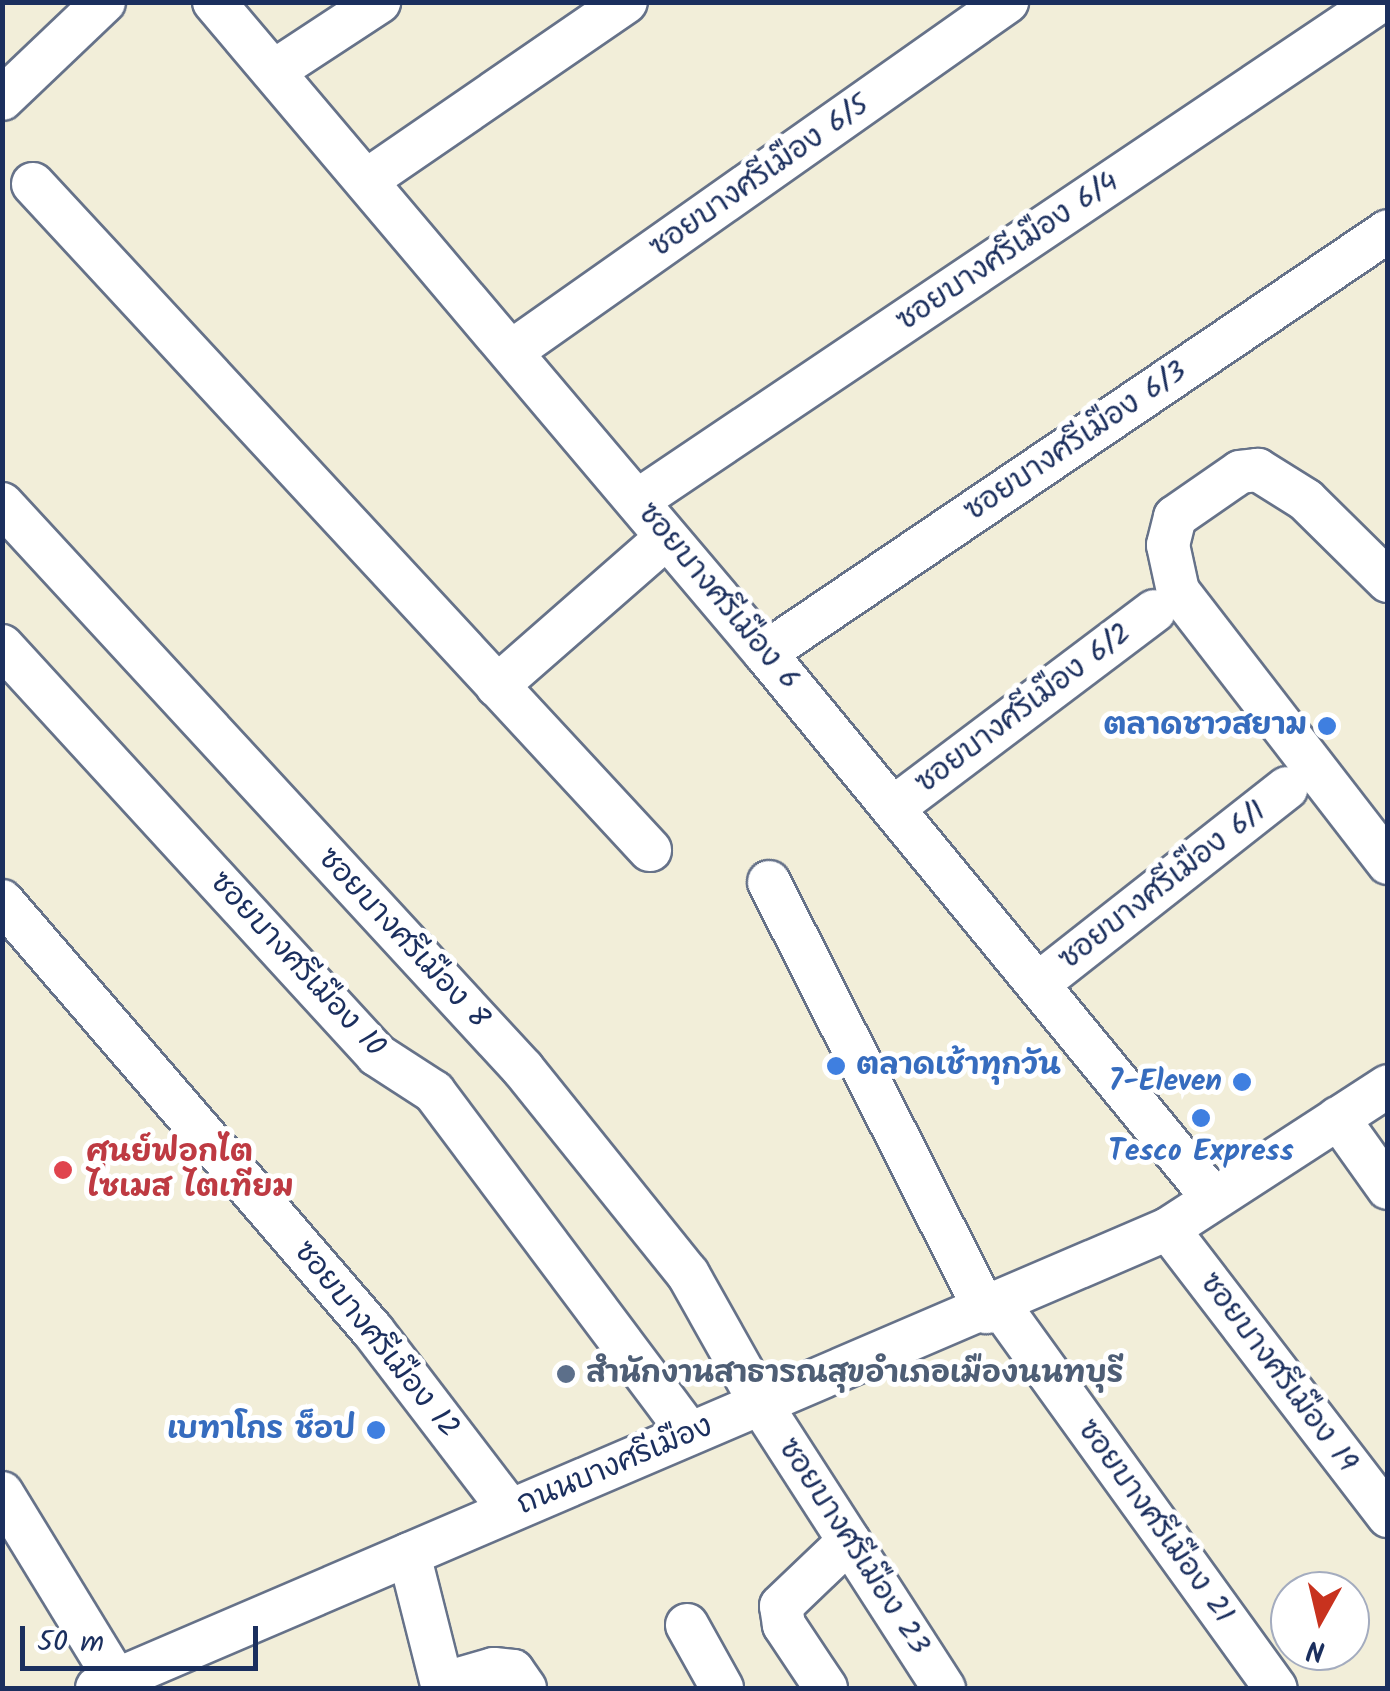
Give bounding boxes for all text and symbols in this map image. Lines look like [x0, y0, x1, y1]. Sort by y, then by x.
street label: ซอยบางศรีเมือง 6/5 [643, 88, 877, 266]
street label: ซอยบางศรีเมือง 6/4 [890, 164, 1126, 340]
street label: ซอยบางศรีเมือง 6/3 [958, 354, 1194, 530]
street label: ซอยบางศรีเมือง 6 [629, 496, 807, 698]
street label: ซอยบางศรีเมือง 6/2 [909, 616, 1139, 802]
place label: ตลาดชาวสยาม [1103, 708, 1307, 744]
marker: ตลาดชาวสยาม [1316, 715, 1338, 737]
street label: ซอยบางศรีเมือง 6/1 [1052, 794, 1274, 978]
street label: ซอยบางศรีเมือง 8 [310, 841, 496, 1037]
street label: ซอยบางศรีเมือง 10 [202, 865, 392, 1065]
place label: ตลาดเช้าทุกวัน [856, 1048, 1061, 1084]
marker: ตลาดเช้าทุกวัน [825, 1055, 847, 1077]
place label: 7-Eleven [1109, 1064, 1222, 1100]
marker: 7-Eleven [1231, 1071, 1253, 1093]
marker: Tesco Express [1190, 1107, 1212, 1129]
place label: Tesco Express [1108, 1134, 1294, 1170]
place label: ศูนย์ฟอกไต ไซเมส ไตเทียม [86, 1135, 294, 1206]
marker: ศูนย์ฟอกไต ไซเมส ไตเทียม [50, 1157, 76, 1183]
street label: ซอยบางศรีเมือง 12 [286, 1234, 466, 1446]
street label: ซอยบางศรีเมือง 19 [1191, 1266, 1365, 1480]
place label: สำนักงานสาธารณสุขอำเภอเมืองนนทบุรี [586, 1356, 1123, 1392]
marker: สำนักงานสาธารณสุขอำเภอเมืองนนทบุรี [555, 1363, 577, 1385]
street label: ถนนบางศรีเมือง [512, 1409, 718, 1523]
place label: เบทาโกร ช็อป [167, 1412, 356, 1448]
street label: ซอยบางศรีเมือง 21 [1069, 1413, 1241, 1631]
marker: เบทาโกร ช็อป [365, 1419, 387, 1441]
street label: ซอยบางศรีเมือง 23 [770, 1432, 936, 1662]
north arrow [1270, 1571, 1370, 1671]
scale bar [25, 1606, 262, 1668]
text: 50 m [37, 1619, 104, 1667]
text: N [1304, 1626, 1328, 1673]

